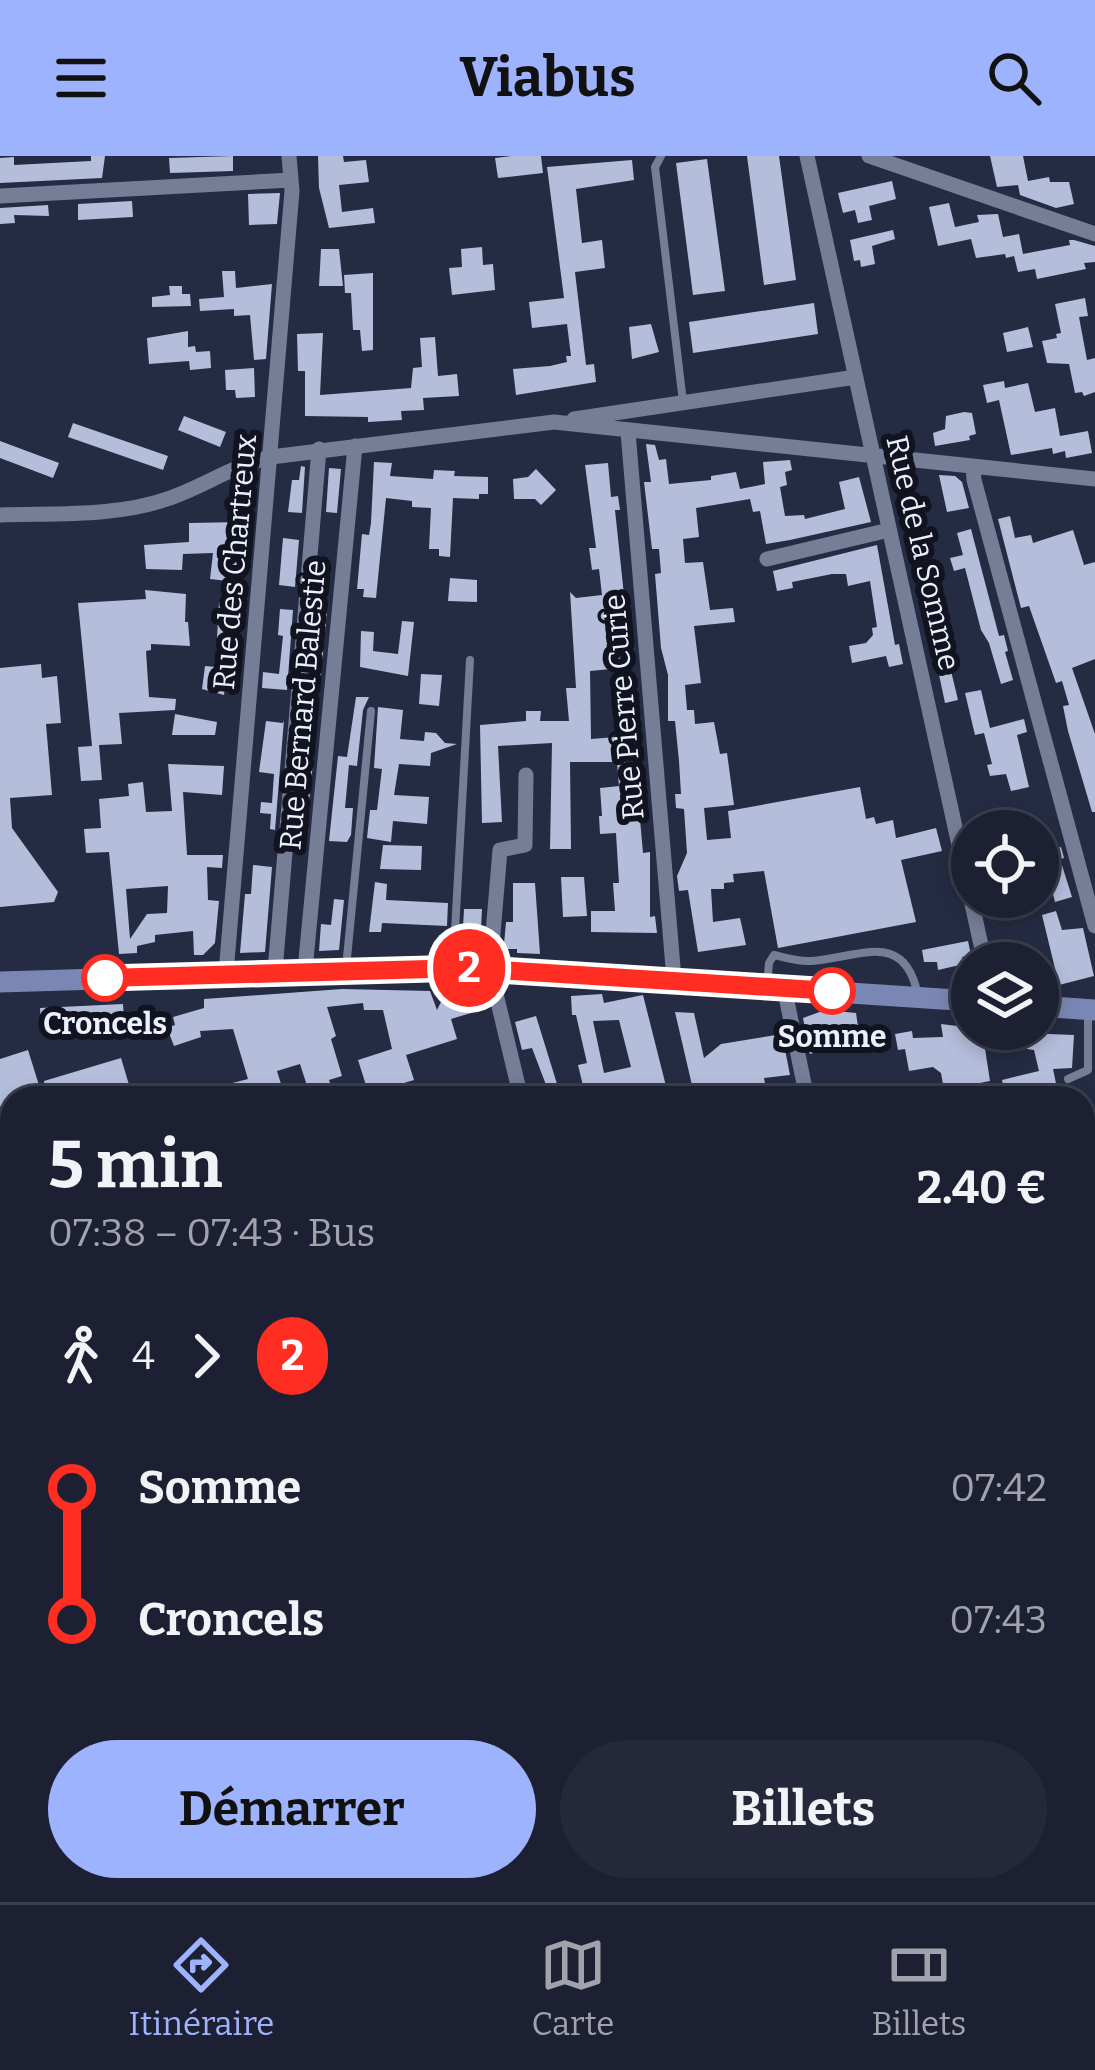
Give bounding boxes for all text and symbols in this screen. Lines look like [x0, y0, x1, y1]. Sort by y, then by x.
icon: menu [48, 45, 114, 111]
icon: search [981, 45, 1047, 111]
text: Viabus [459, 46, 636, 110]
street label: Rue des Chartreux [206, 432, 264, 691]
street label: Rue de la Somme [879, 432, 967, 674]
street label: Rue Bernard Balestie [272, 559, 334, 851]
street label: Rue Pierre Curie [596, 593, 652, 821]
map controls [951, 810, 1059, 1050]
button: locate [951, 810, 1059, 918]
line badge: 2 [430, 929, 508, 1007]
button: layers [951, 942, 1059, 1050]
text: 2 [457, 943, 481, 993]
marker: Croncels [83, 956, 127, 1000]
marker: Somme [810, 969, 854, 1013]
place label: Croncels [43, 1006, 167, 1042]
place label: Somme [778, 1019, 886, 1055]
text: 5 min [48, 1125, 222, 1204]
text: 2.40 € [917, 1161, 1047, 1215]
text: 07:38 – 07:43 · Bus [48, 1210, 375, 1256]
icon: walk [48, 1323, 114, 1389]
icon: forward [173, 1323, 239, 1389]
text: 2 [281, 1331, 304, 1381]
text: 4 [132, 1333, 155, 1379]
text: Somme [138, 1461, 301, 1515]
text: 07:42 [950, 1465, 1047, 1511]
text: Croncels [138, 1593, 324, 1647]
text: 07:43 [949, 1597, 1047, 1643]
button: Démarrer [48, 1740, 536, 1878]
button: Billets [560, 1740, 1047, 1878]
tab: Itinéraire [129, 1932, 274, 2044]
tab: Carte [531, 1932, 614, 2044]
tab: Billets [871, 1932, 966, 2044]

